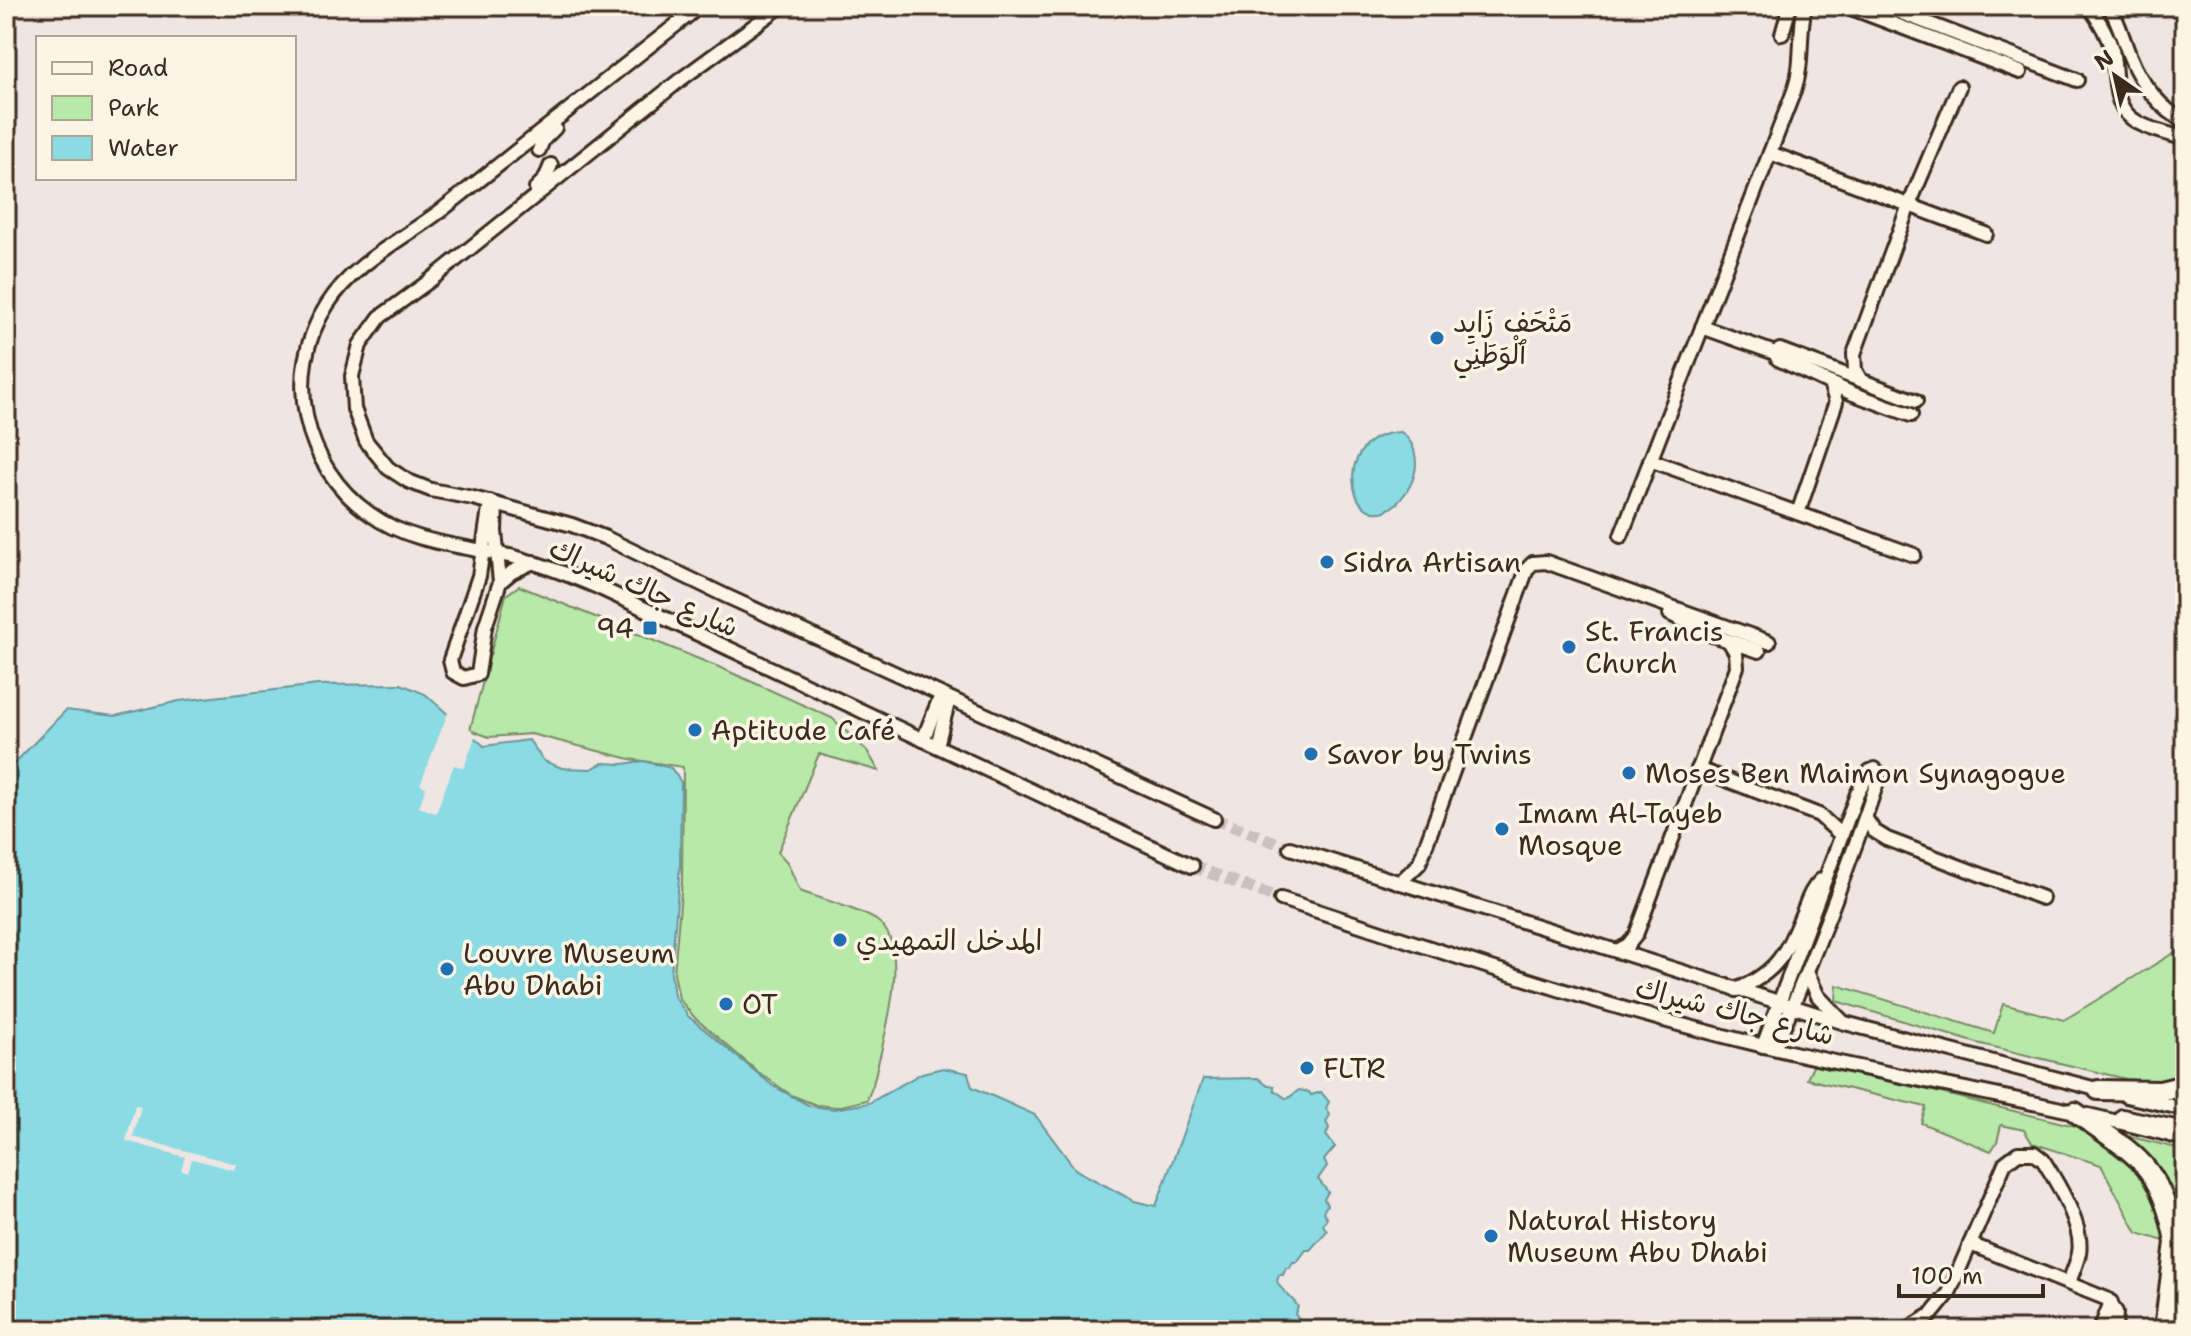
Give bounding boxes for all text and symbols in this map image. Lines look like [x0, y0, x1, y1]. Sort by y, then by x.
legend [36, 36, 296, 180]
north arrow [2075, 36, 2155, 116]
text: N [2089, 43, 2119, 77]
text: Road [108, 52, 168, 84]
text: Park [108, 92, 160, 124]
text: Water [108, 132, 179, 164]
place label: مَتْحَف زَايِد ٱلْوَطَنِي [1453, 303, 1572, 379]
marker: مَتْحَف زَايِد ٱلْوَطَنِي [1428, 329, 1446, 347]
street label: شارع جاك شيراك [543, 528, 745, 647]
place label: Sidra Artisan [1343, 543, 1521, 581]
marker: Sidra Artisan [1318, 553, 1336, 571]
place label: 94 [596, 609, 634, 647]
place label: St. Francis Church [1585, 612, 1724, 682]
marker: 94 [641, 619, 659, 637]
marker: St. Francis Church [1560, 638, 1578, 656]
place label: Aptitude Café [711, 711, 896, 749]
marker: Aptitude Café [686, 721, 704, 739]
place label: Savor by Twins [1327, 735, 1532, 773]
marker: Savor by Twins [1302, 745, 1320, 763]
place label: Moses Ben Maimon Synagogue [1645, 754, 2066, 792]
marker: Moses Ben Maimon Synagogue [1620, 764, 1638, 782]
place label: Imam Al-Tayeb Mosque [1518, 794, 1723, 864]
marker: Imam Al-Tayeb Mosque [1493, 820, 1511, 838]
place label: المدخل التمهيدي [856, 921, 1042, 961]
marker: المدخل التمهيدي [831, 931, 849, 949]
place label: Louvre Museum Abu Dhabi [463, 934, 675, 1004]
marker: Louvre Museum Abu Dhabi [438, 960, 456, 978]
street label: شارع جاك شيراك [1631, 968, 1838, 1055]
place label: OT [742, 985, 778, 1023]
marker: OT [717, 995, 735, 1013]
place label: FLTR [1323, 1049, 1386, 1087]
marker: FLTR [1298, 1059, 1316, 1077]
place label: Natural History Museum Abu Dhabi [1507, 1201, 1768, 1271]
marker: Natural History Museum Abu Dhabi [1482, 1227, 1500, 1245]
scale bar [1899, 1248, 2043, 1298]
text: 100 m [1911, 1260, 1983, 1292]

